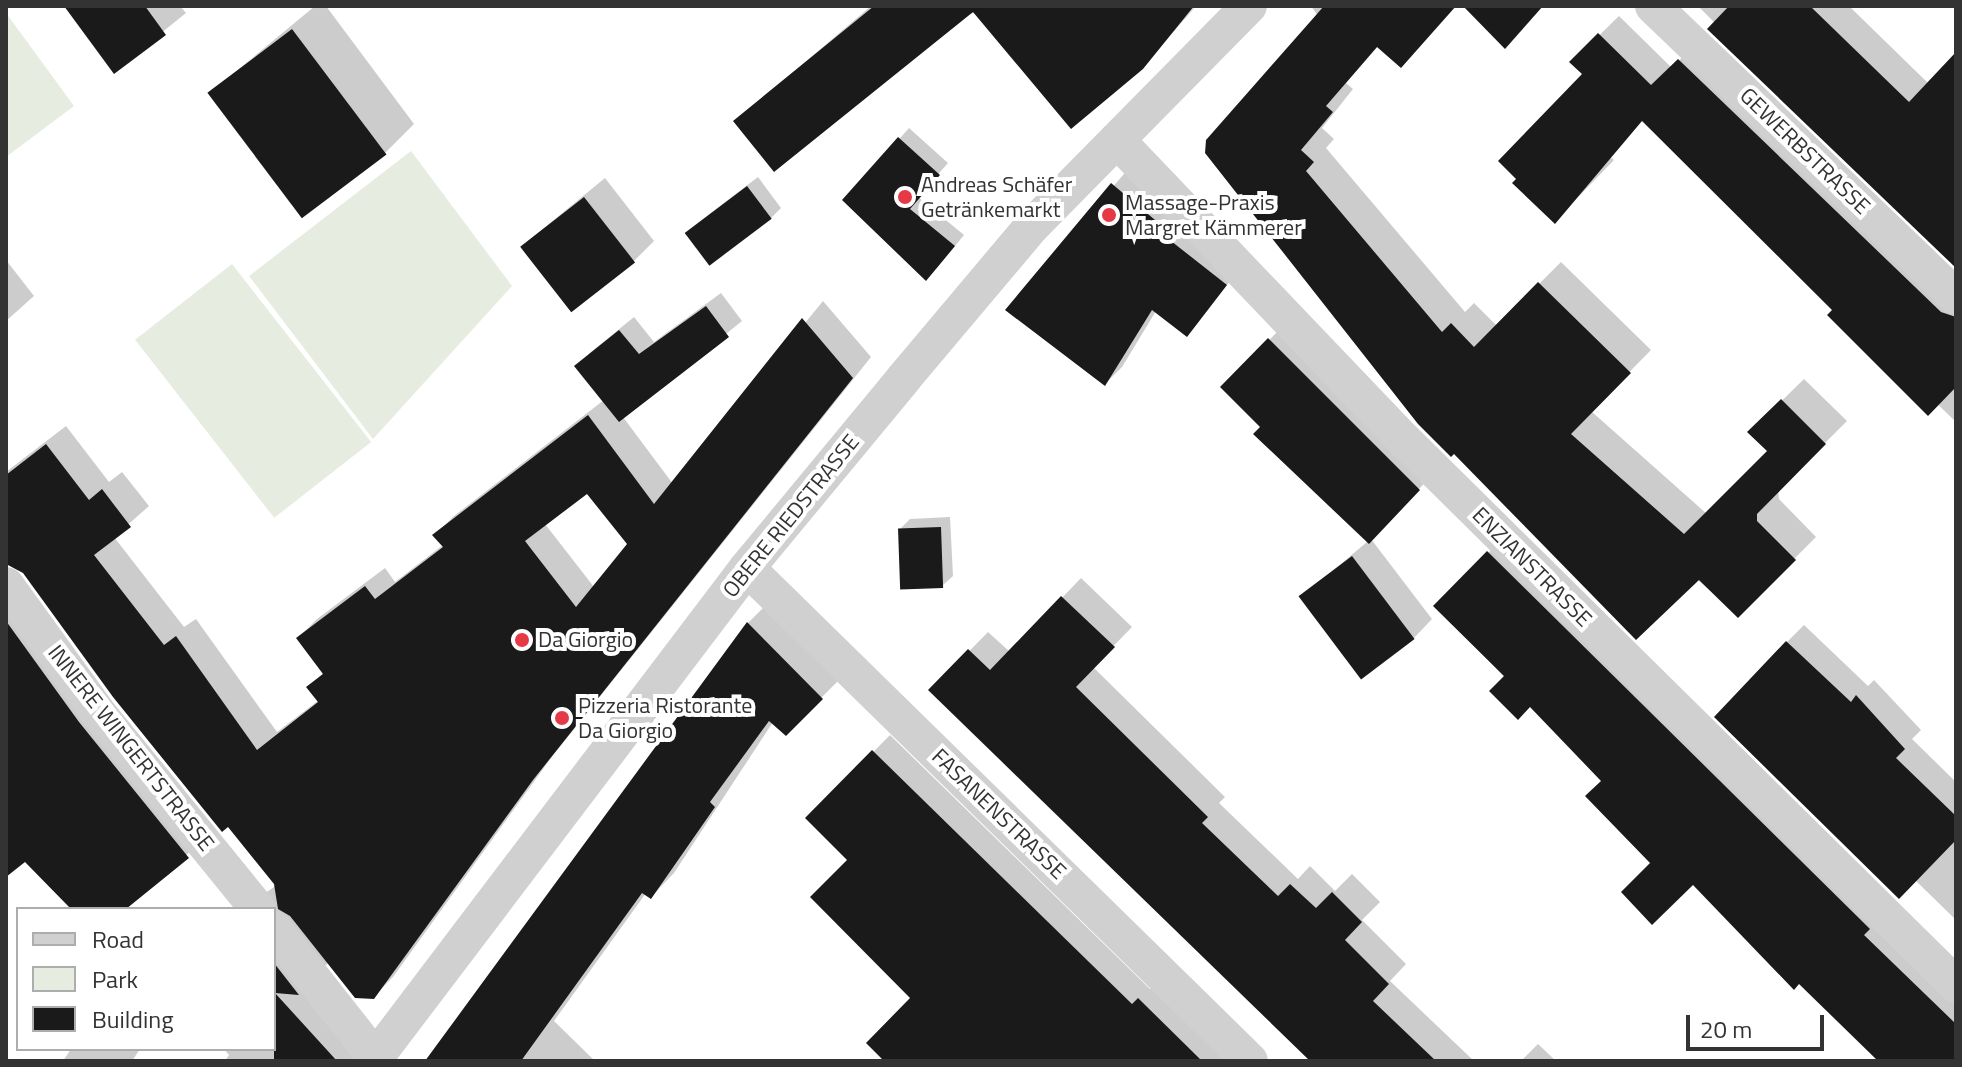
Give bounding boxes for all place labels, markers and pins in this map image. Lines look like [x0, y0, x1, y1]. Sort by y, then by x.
place label: Andreas Schäfer Getränkemarkt [921, 171, 1072, 222]
marker: Andreas Schäfer Getränkemarkt [896, 188, 914, 206]
place label: Massage-Praxis Margret Kämmerer [1125, 189, 1302, 240]
marker: Massage-Praxis Margret Kämmerer [1100, 206, 1118, 224]
place label: Da Giorgio [538, 627, 633, 653]
marker: Da Giorgio [513, 631, 531, 649]
place label: Pizzeria Ristorante Da Giorgio [578, 692, 752, 744]
marker: Pizzeria Ristorante Da Giorgio [553, 709, 571, 727]

